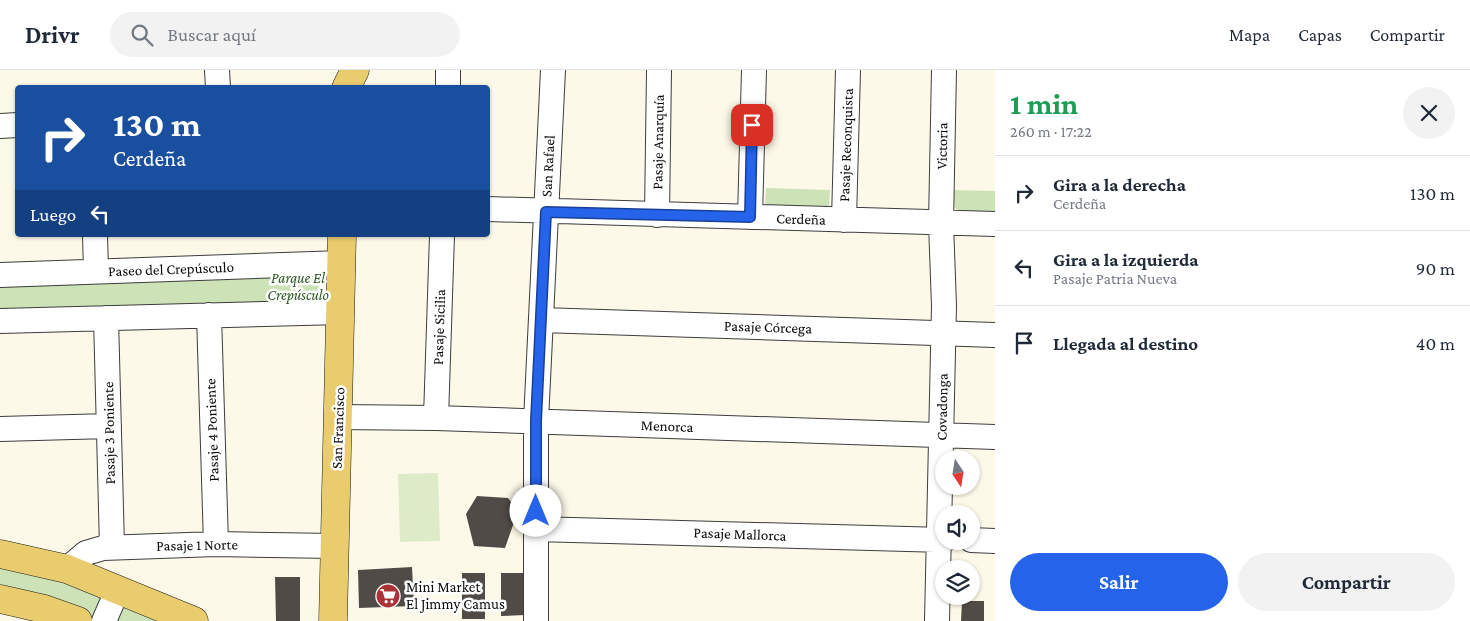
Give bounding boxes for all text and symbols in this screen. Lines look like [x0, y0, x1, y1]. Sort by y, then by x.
search box [110, 12, 460, 57]
text: Drivr [25, 21, 80, 48]
icon: search [128, 21, 156, 49]
text: Buscar aquí [168, 24, 256, 45]
text: Mapa [1229, 25, 1270, 45]
text: Capas [1298, 25, 1342, 45]
text: Compartir [1370, 25, 1445, 45]
text: 1 min [1010, 87, 1078, 120]
button: close [1403, 87, 1455, 139]
street label: Pasaje Reconquista [836, 88, 857, 202]
street label: Pasaje Anarquía [649, 94, 668, 190]
pin [731, 104, 773, 146]
icon: right [30, 105, 95, 170]
text: 130 m [113, 105, 201, 144]
icon: arrive [738, 111, 766, 139]
street label: Victoria [934, 122, 950, 170]
text: 260 m · 17:22 [1010, 123, 1092, 140]
street label: San Rafael [538, 135, 558, 197]
text: Cerdeña [113, 146, 186, 171]
text: Gira a la derecha [1053, 174, 1186, 195]
icon: right [1010, 179, 1038, 207]
text: 130 m [1410, 183, 1455, 204]
text: Cerdeña [1053, 195, 1106, 212]
icon: left [86, 200, 114, 228]
text: Luego [30, 204, 76, 225]
street label: Cerdeña [776, 210, 826, 228]
text: Gira a la izquierda [1053, 249, 1199, 270]
icon: left [1010, 254, 1038, 282]
text: 90 m [1416, 258, 1455, 279]
street label: Paseo del Crepúsculo [108, 259, 234, 280]
park label: Parque El Crepúsculo [267, 270, 329, 304]
text: Pasaje Patria Nueva [1053, 270, 1177, 287]
street label: Pasaje Sicilia [430, 289, 449, 365]
street label: Pasaje Córcega [724, 317, 812, 338]
icon: arrive [1010, 329, 1038, 357]
text: Llegada al destino [1053, 333, 1198, 354]
text: 40 m [1416, 333, 1455, 354]
street label: Covadonga [933, 373, 952, 441]
street label: Pasaje 4 Poniente [202, 378, 223, 482]
street label: Pasaje 3 Poniente [100, 381, 119, 485]
street label: San Francisco [329, 387, 347, 469]
street label: Menorca [640, 417, 694, 435]
north arrow [935, 450, 980, 495]
map controls [935, 450, 980, 605]
position arrow [509, 484, 561, 536]
button: sound [935, 505, 980, 550]
street label: Pasaje Mallorca [693, 524, 787, 545]
street label: Pasaje 1 Norte [156, 536, 239, 555]
button: Salir [1010, 553, 1228, 611]
button: Compartir [1238, 553, 1455, 611]
button: layers [935, 560, 980, 605]
place label: Mini Market El Jimmy Camus [406, 579, 505, 613]
supermarket icon: Mini Market El Jimmy Camus [375, 583, 401, 609]

